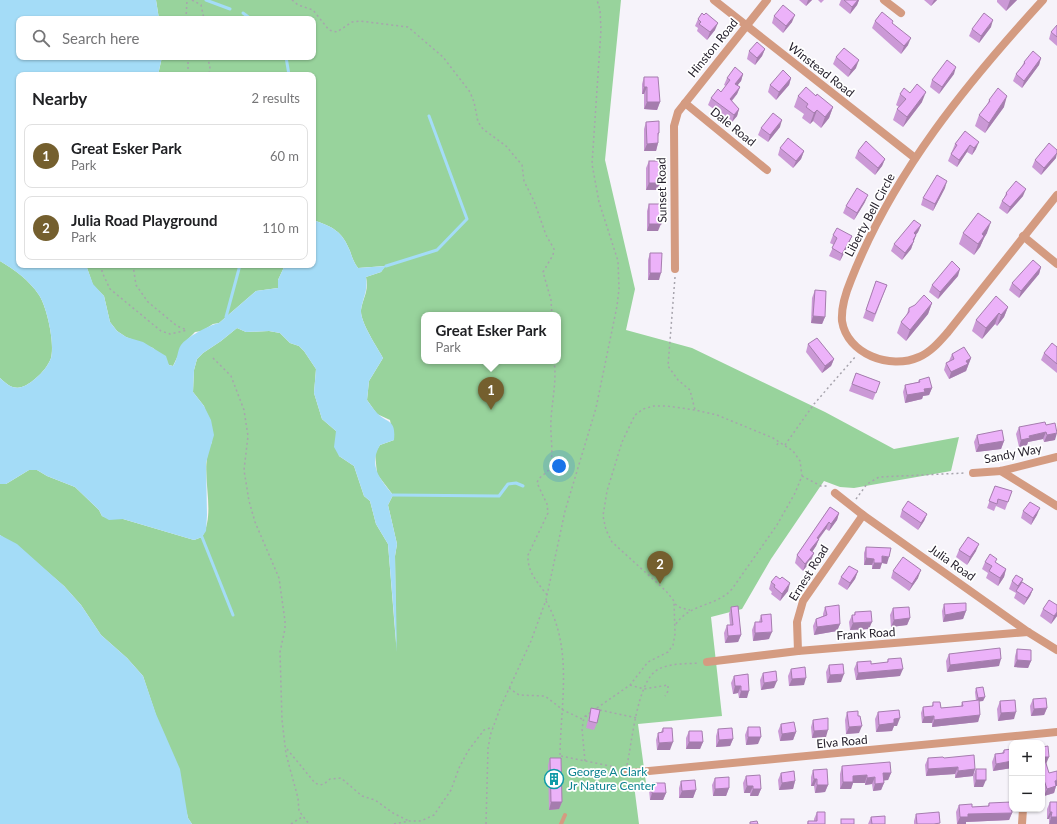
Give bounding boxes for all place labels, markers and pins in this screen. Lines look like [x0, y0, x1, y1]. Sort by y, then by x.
pin: 1 [478, 377, 504, 410]
pin: 2 [647, 551, 673, 584]
place label: George A Clark Jr Nature Center [568, 764, 656, 793]
building icon: George A Clark Jr Nature Center [543, 768, 565, 790]

